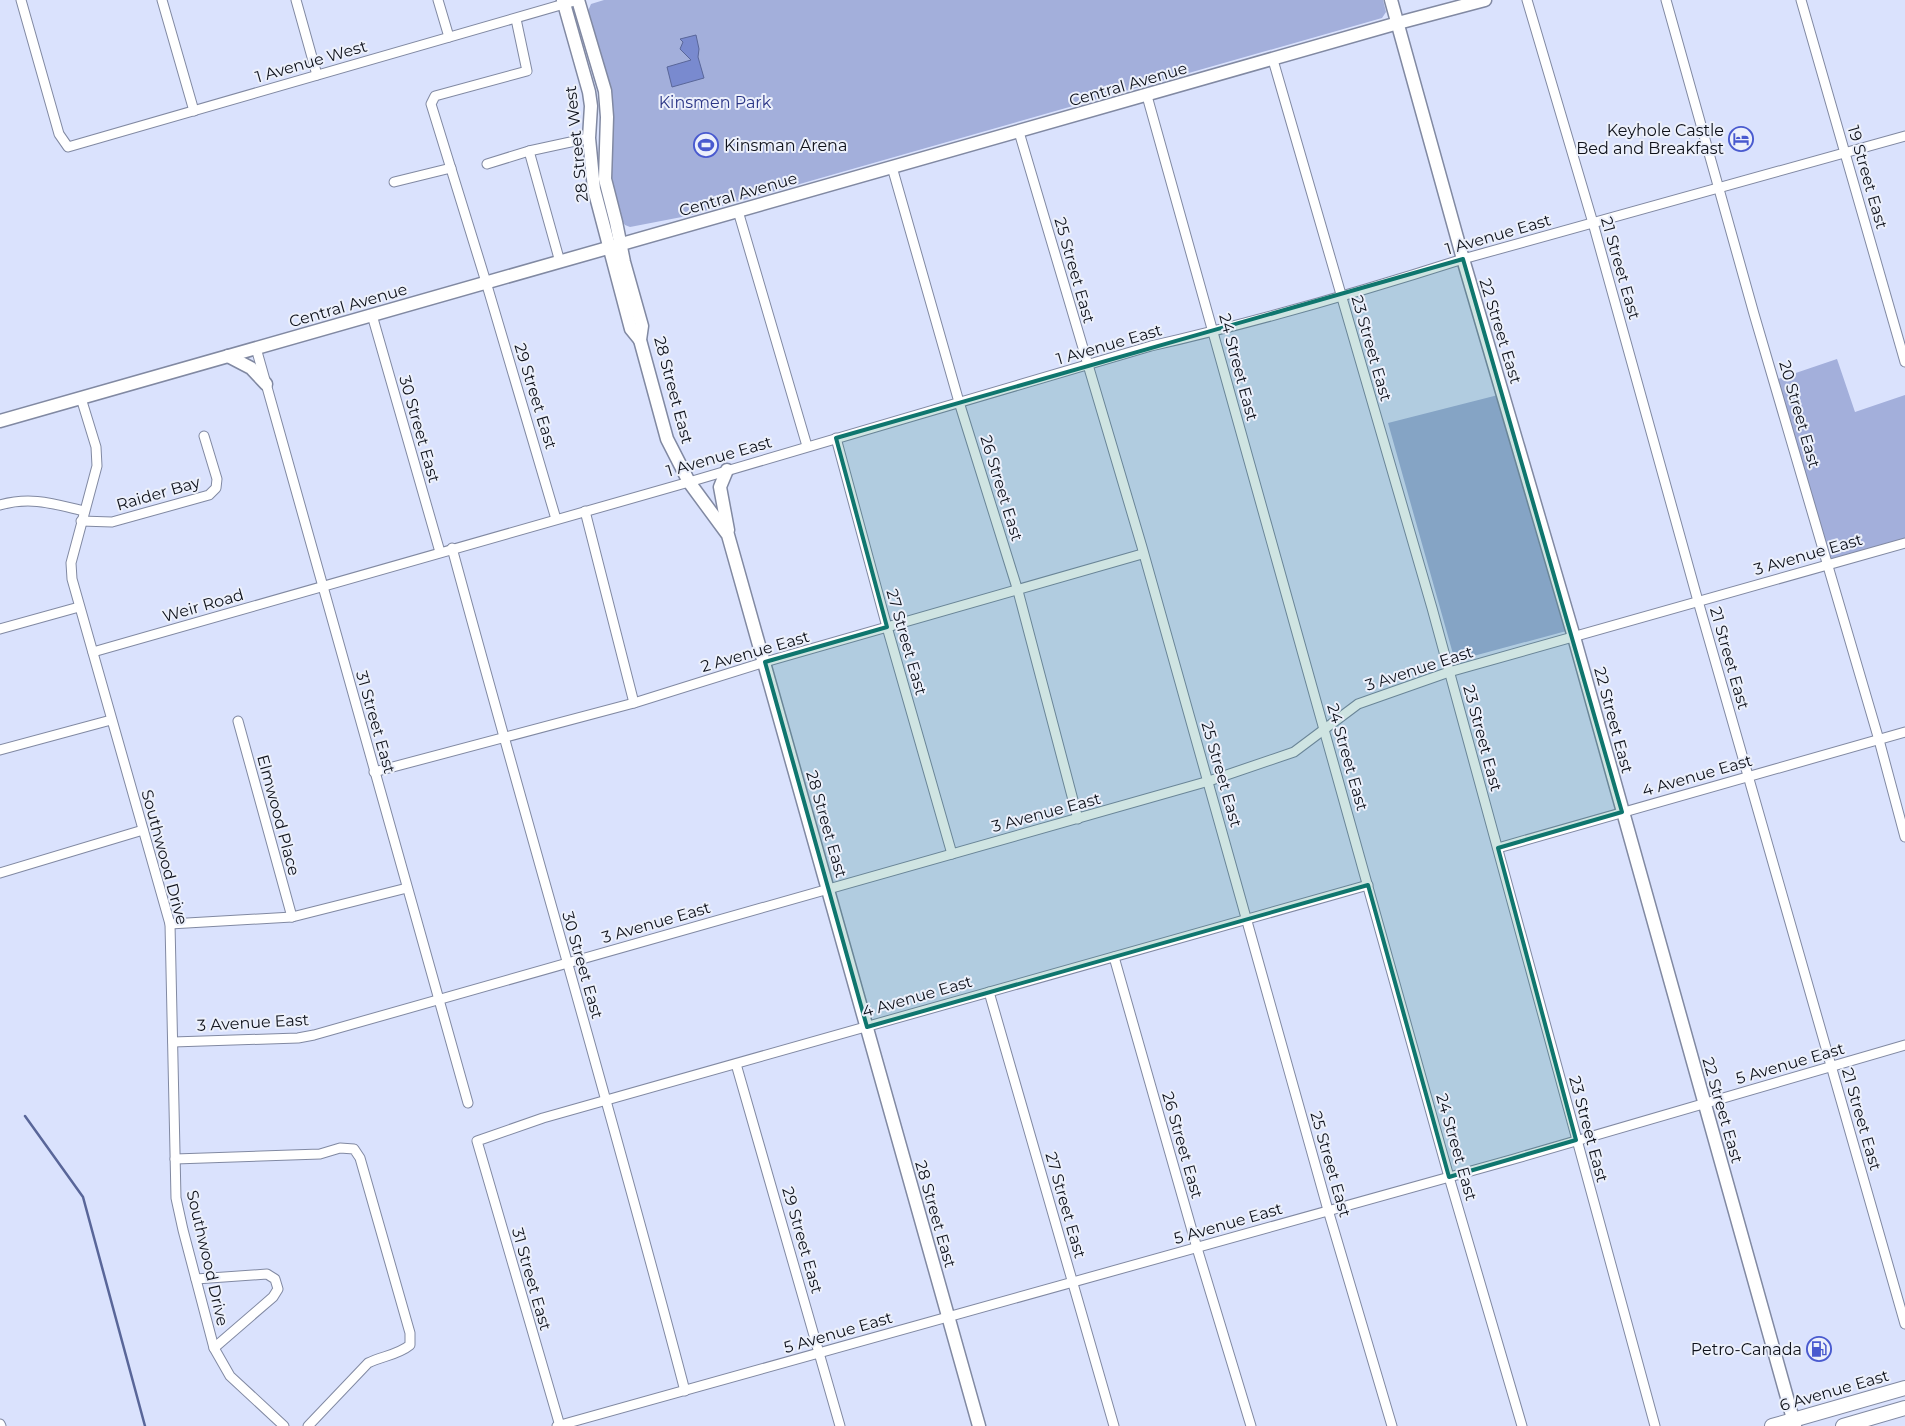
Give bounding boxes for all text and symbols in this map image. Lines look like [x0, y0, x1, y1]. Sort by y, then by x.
street label: 1 Avenue West [253, 36, 370, 87]
street label: Central Avenue [1067, 59, 1189, 110]
street label: 28 Street West [561, 84, 592, 203]
park label: Kinsmen Park [659, 93, 772, 112]
place label: Keyhole Castle Bed and Breakfast [1576, 121, 1725, 158]
street label: 19 Street East [1844, 123, 1891, 231]
hotel icon: Keyhole Castle Bed and Breakfast [1728, 126, 1754, 152]
sports icon: Kinsman Arena [693, 132, 719, 158]
place label: Kinsman Arena [724, 136, 847, 155]
street label: Central Avenue [677, 169, 799, 220]
street label: 1 Avenue East [1443, 210, 1554, 259]
street label: 25 Street East [1050, 215, 1099, 326]
street label: 21 Street East [1597, 215, 1644, 322]
street label: 22 Street East [1475, 276, 1526, 387]
street label: Central Avenue [287, 280, 409, 331]
street label: 23 Street East [1347, 293, 1396, 404]
street label: 24 Street East [1215, 311, 1262, 423]
street label: 1 Avenue East [1054, 320, 1165, 369]
street label: 28 Street East [650, 334, 697, 446]
street label: 29 Street East [510, 341, 561, 452]
street label: 20 Street East [1775, 358, 1824, 470]
street label: 30 Street East [395, 373, 444, 485]
street label: 1 Avenue East [664, 432, 775, 481]
street label: 26 Street East [976, 433, 1027, 544]
street label: Raider Bay [114, 472, 203, 514]
street label: 3 Avenue East [1752, 530, 1865, 579]
street label: Weir Road [160, 585, 246, 626]
street label: 27 Street East [882, 587, 931, 698]
street label: 21 Street East [1706, 605, 1753, 712]
street label: 2 Avenue East [699, 627, 812, 676]
street label: 3 Avenue East [1363, 642, 1476, 695]
street label: 22 Street East [1590, 665, 1637, 776]
street label: 31 Street East [352, 669, 399, 776]
street label: 23 Street East [1459, 683, 1506, 794]
street label: 24 Street East [1323, 701, 1372, 813]
street label: 25 Street East [1197, 719, 1246, 830]
street label: 4 Avenue East [1640, 751, 1755, 800]
street label: Elmwood Place [253, 753, 304, 878]
street label: 28 Street East [802, 768, 851, 880]
street label: Southwood Drive [137, 788, 192, 927]
street label: 3 Avenue East [990, 789, 1103, 836]
street label: 3 Avenue East [600, 898, 713, 947]
street label: 30 Street East [558, 909, 607, 1021]
street label: 4 Avenue East [860, 972, 975, 1021]
street label: 3 Avenue East [197, 1010, 310, 1035]
street label: 5 Avenue East [1734, 1039, 1847, 1088]
street label: 22 Street East [1698, 1055, 1747, 1166]
street label: 21 Street East [1838, 1066, 1885, 1173]
street label: 23 Street East [1565, 1074, 1612, 1185]
street label: 26 Street East [1158, 1090, 1207, 1201]
street label: 24 Street East [1432, 1091, 1481, 1203]
street label: 25 Street East [1306, 1109, 1355, 1220]
street label: 27 Street East [1041, 1150, 1090, 1261]
street label: 28 Street East [911, 1158, 960, 1270]
street label: 29 Street East [778, 1185, 827, 1296]
street label: Southwood Drive [183, 1188, 232, 1328]
street label: 5 Avenue East [1172, 1199, 1285, 1248]
street label: 31 Street East [508, 1226, 555, 1333]
street label: 5 Avenue East [782, 1308, 895, 1357]
fuel station icon: Petro-Canada [1806, 1336, 1832, 1362]
place label: Petro-Canada [1691, 1340, 1802, 1359]
street label: 6 Avenue East [1777, 1366, 1891, 1415]

